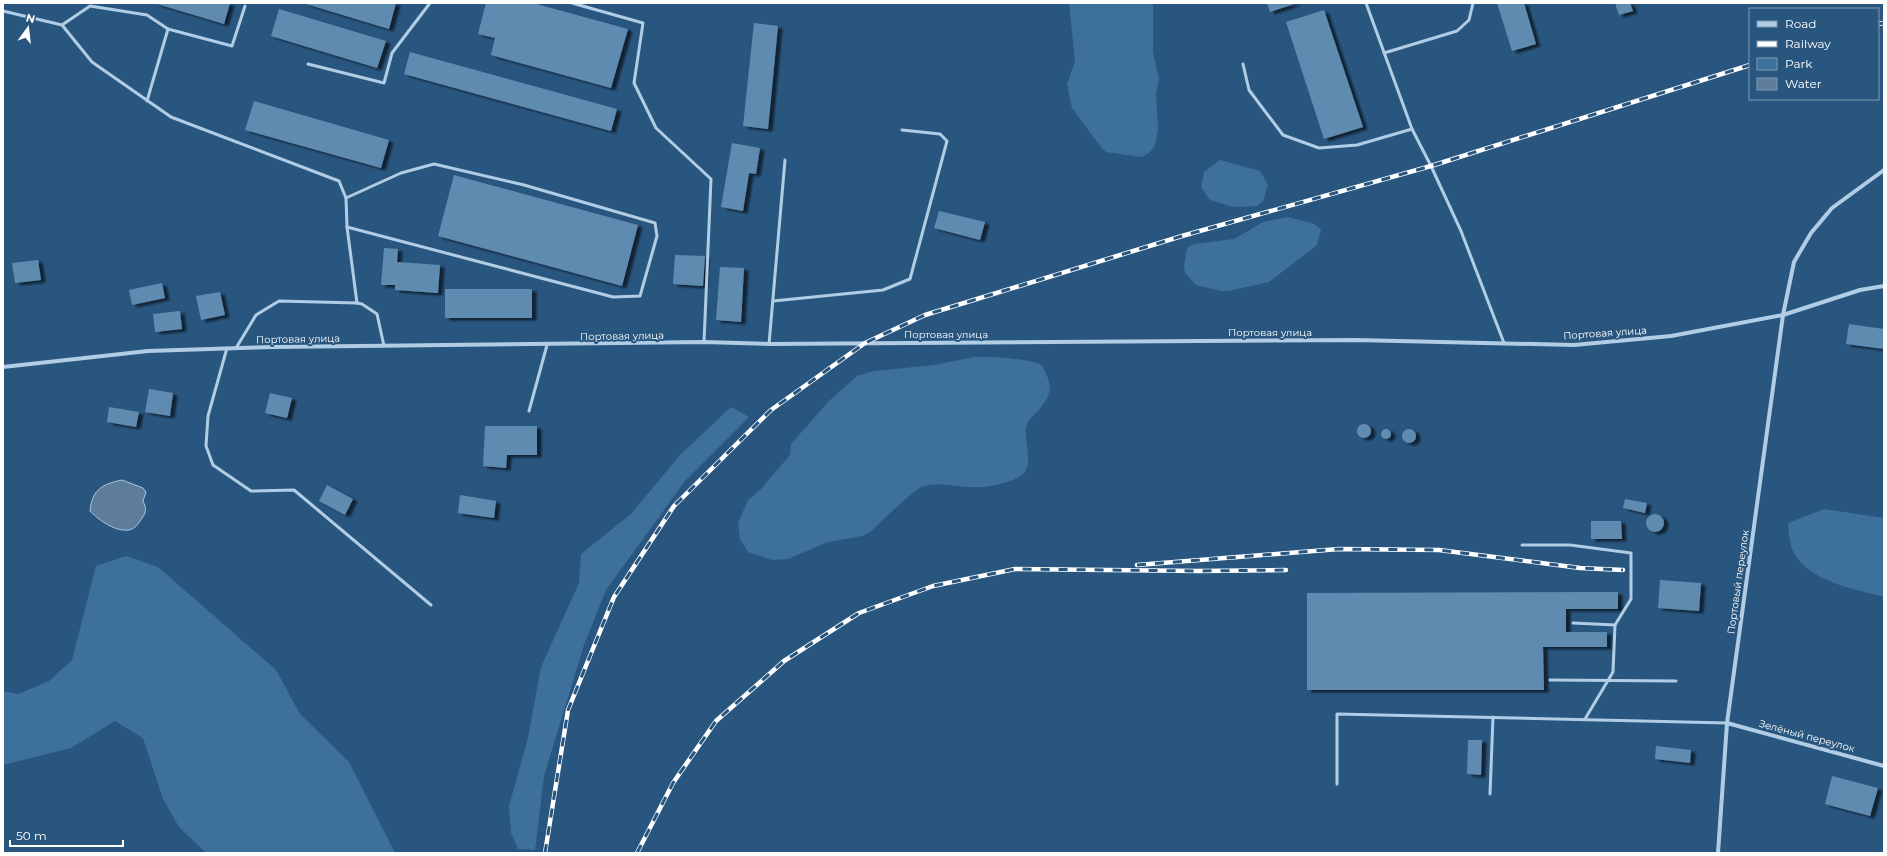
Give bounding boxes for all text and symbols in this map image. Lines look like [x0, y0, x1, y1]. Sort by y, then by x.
north arrow [8, 8, 48, 48]
legend [1749, 8, 1879, 100]
text: N [24, 10, 37, 26]
text: Road [1785, 16, 1816, 31]
text: Railway [1785, 36, 1831, 51]
text: Park [1785, 56, 1813, 71]
text: Water [1785, 76, 1822, 91]
street label: Портовая улица [1563, 324, 1647, 342]
street label: Портовая улица [1228, 326, 1312, 339]
street label: Портовая улица [904, 328, 988, 341]
street label: Портовая улица [580, 329, 664, 343]
street label: Портовая улица [256, 332, 340, 346]
street label: Портовый переулок [1724, 529, 1752, 635]
street label: Зелёный переулок [1758, 717, 1856, 755]
scale bar [10, 822, 123, 848]
text: 50 m [16, 828, 47, 843]

